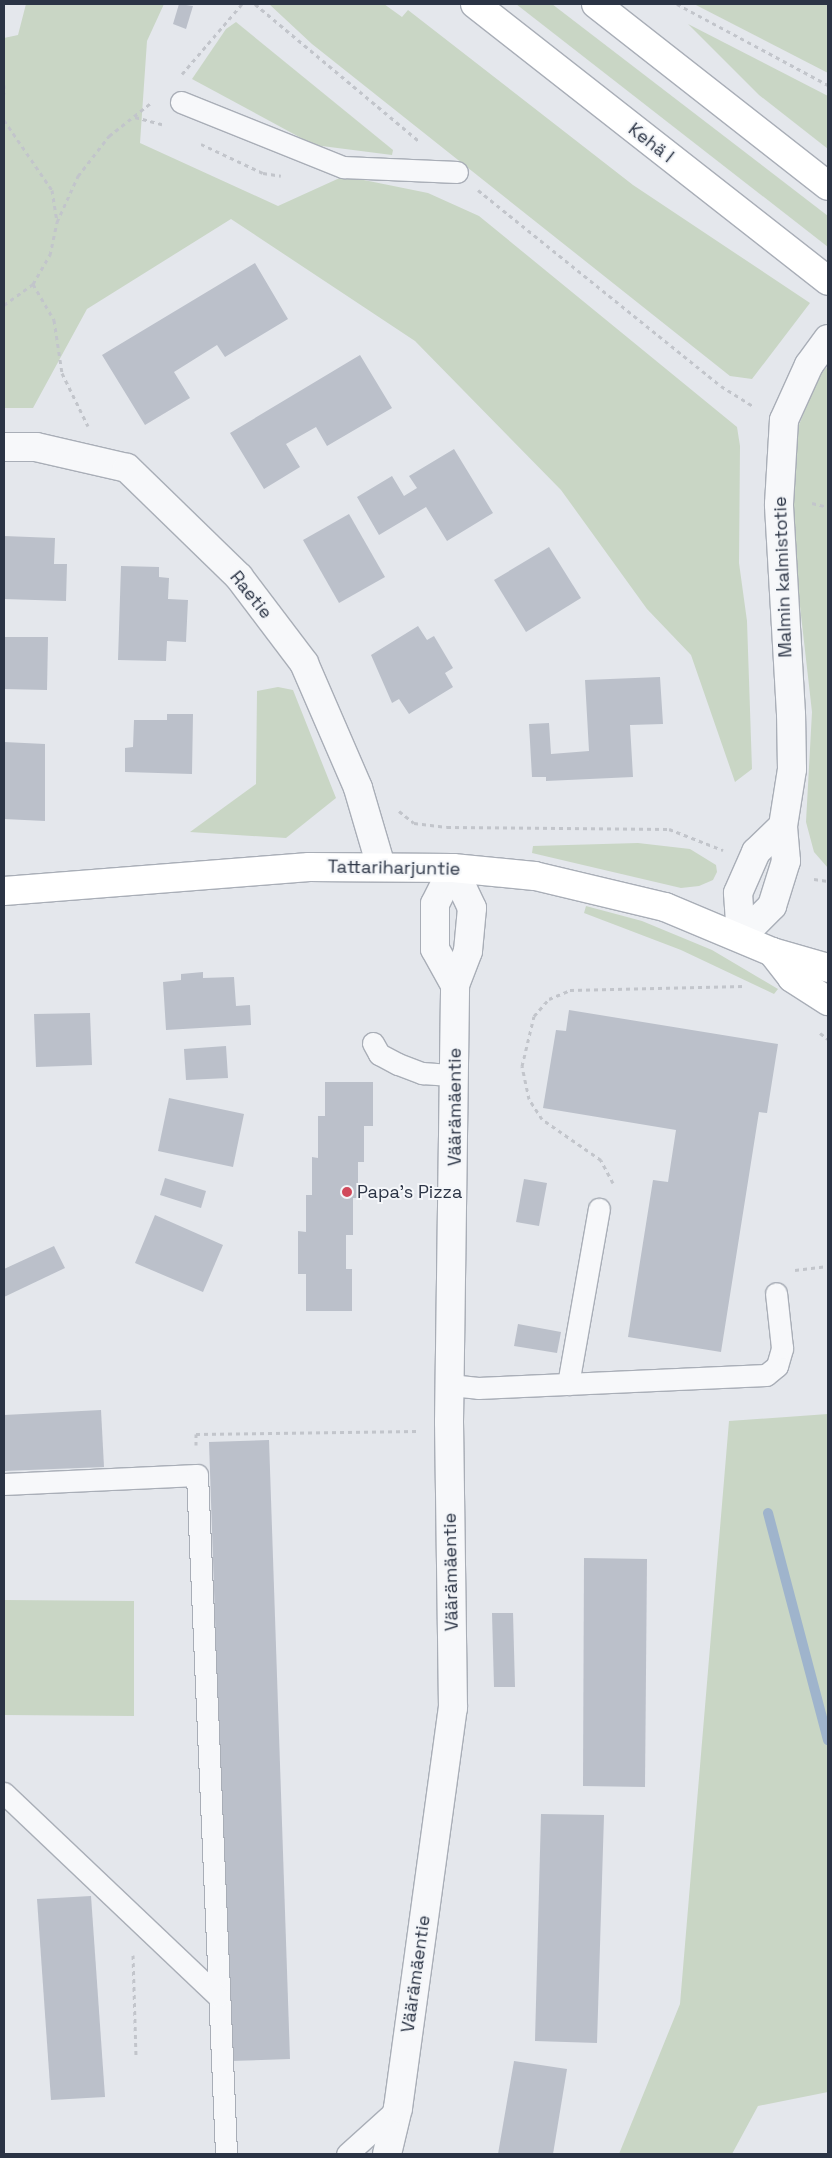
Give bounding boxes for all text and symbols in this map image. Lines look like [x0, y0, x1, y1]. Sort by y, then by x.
street label: Kehä I [624, 119, 678, 167]
street label: Malmin kalmistotie [769, 496, 797, 658]
street label: Raetie [225, 567, 277, 623]
street label: Tattariharjuntie [327, 856, 461, 880]
street label: Väärämäentie [444, 1048, 466, 1166]
place label: Papa's Pizza [357, 1181, 462, 1203]
marker: Papa's Pizza [341, 1186, 353, 1198]
street label: Väärämäentie [439, 1513, 463, 1631]
street label: Väärämäentie [397, 1914, 435, 2034]

